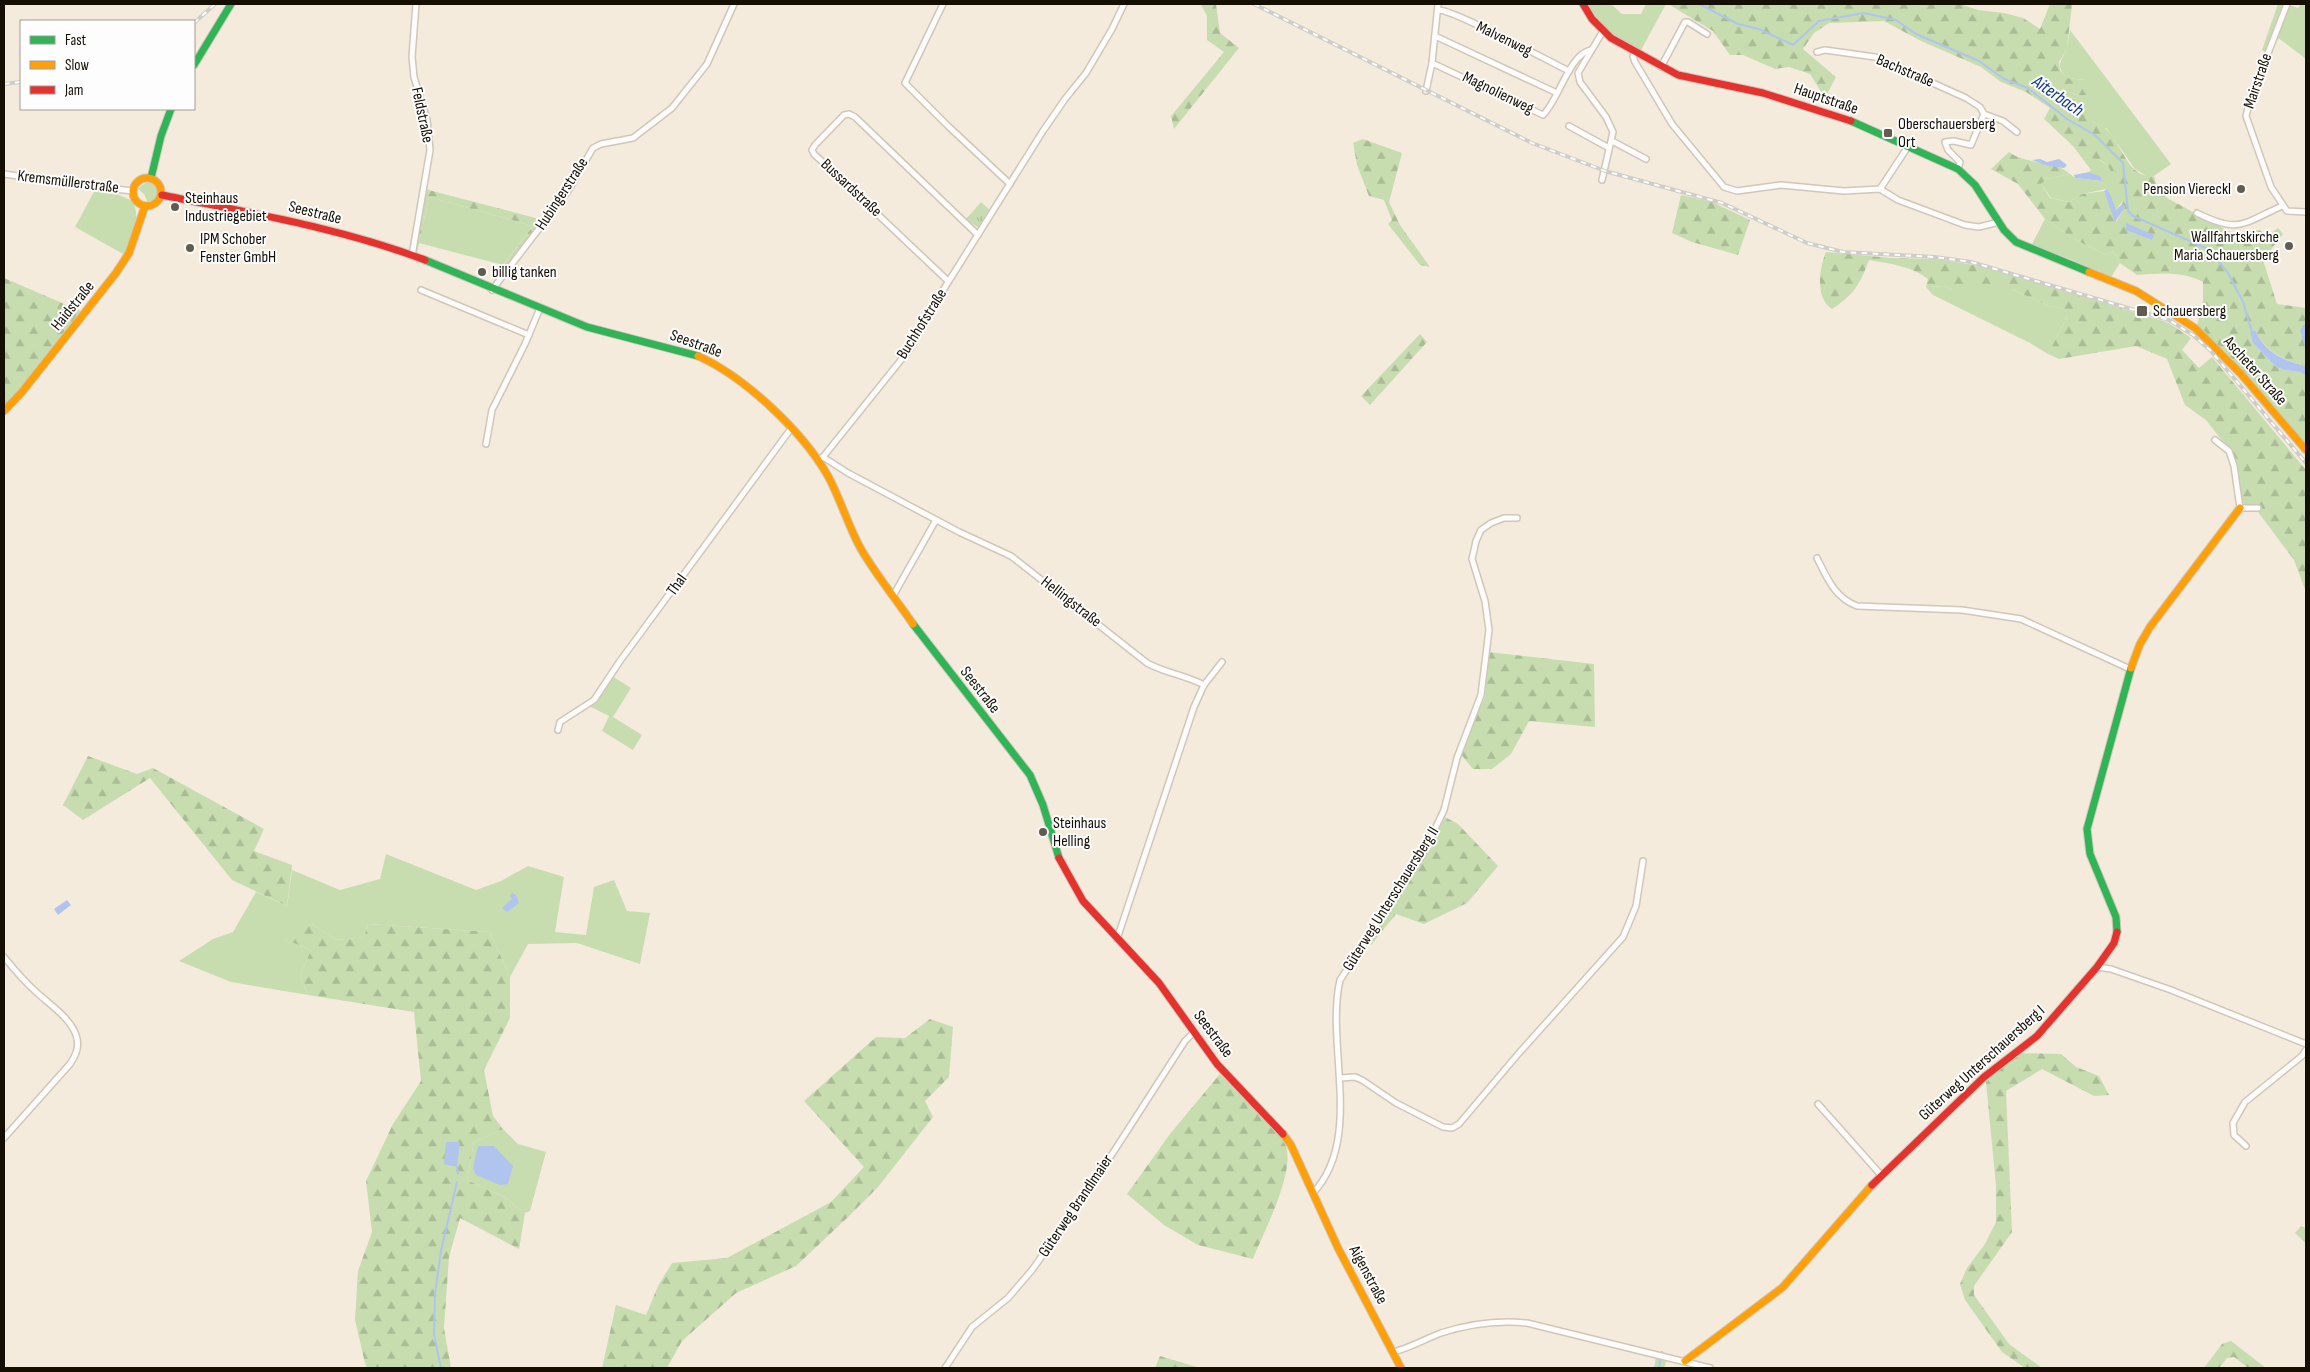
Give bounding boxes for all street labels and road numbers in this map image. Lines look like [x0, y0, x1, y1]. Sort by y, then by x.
street label: Malvenweg [1473, 17, 1535, 61]
street label: Bachstraße [1873, 50, 1937, 92]
street label: Mairstraße [2240, 51, 2276, 111]
street label: Magnolienweg [1459, 68, 1537, 118]
street label: Hauptstraße [1791, 79, 1861, 119]
street label: Feldstraße [407, 86, 437, 144]
street label: Hubingerstraße [532, 154, 592, 234]
street label: Bussardstraße [817, 155, 885, 221]
street label: Kremsmüllerstraße [16, 166, 120, 198]
street label: Seestraße [287, 197, 343, 229]
street label: Haidstraße [47, 277, 99, 335]
street label: Buchhofstraße [893, 285, 951, 363]
street label: Seestraße [667, 326, 725, 362]
street label: Ascheter Straße [2219, 332, 2291, 409]
street label: Thal [663, 570, 691, 600]
street label: Hellingstraße [1037, 573, 1105, 631]
street label: Seestraße [956, 663, 1004, 717]
street label: Güterweg Unterschauersberg II [1339, 823, 1443, 975]
street label: Güterweg Unterschauersberg I [1915, 1001, 2049, 1125]
street label: Seestraße [1189, 1007, 1237, 1061]
street label: Güterweg Brandlmaier [1035, 1151, 1118, 1261]
street label: Aigenstraße [1344, 1242, 1391, 1308]

